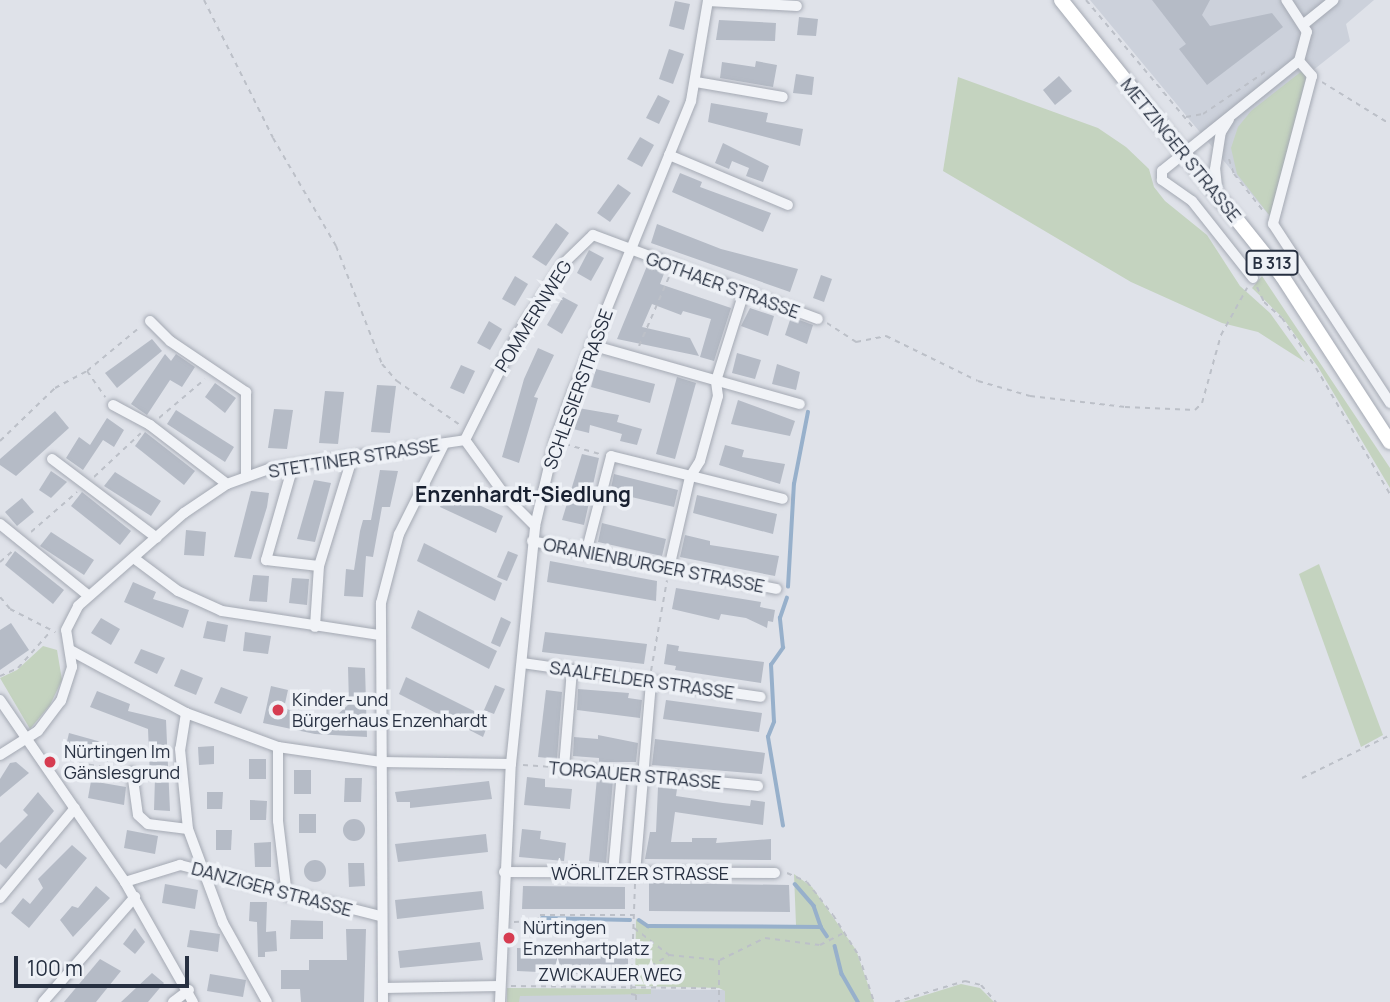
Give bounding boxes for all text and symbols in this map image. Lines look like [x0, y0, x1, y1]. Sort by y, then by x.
street label: METZINGER STRASSE [1116, 74, 1246, 226]
street label: GOTHAER STRASSE [643, 247, 803, 323]
road number: B 313 [1244, 250, 1300, 276]
street label: POMMERNWEG [490, 256, 576, 376]
street label: SCHLESIERSTRASSE [539, 306, 617, 472]
street label: STETTINER STRASSE [267, 434, 441, 482]
district label: Enzenhardt-Siedlung [415, 481, 631, 507]
street label: ORANIENBURGER STRASSE [542, 533, 766, 597]
street label: SAALFELDER STRASSE [548, 656, 736, 704]
place label: Kinder- und Bürgerhaus Enzenhardt [292, 689, 488, 732]
marker: Kinder- und Bürgerhaus Enzenhardt [270, 702, 286, 718]
place label: Nürtingen Im Gänslesgrund [64, 741, 180, 784]
marker: Nürtingen Im Gänslesgrund [42, 754, 58, 770]
street label: TORGAUER STRASSE [548, 757, 722, 793]
street label: DANZIGER STRASSE [189, 857, 355, 921]
street label: WÖRLITZER STRASSE [551, 862, 729, 884]
place label: Nürtingen Enzenhartplatz [523, 917, 650, 960]
marker: Nürtingen Enzenhartplatz [501, 930, 517, 946]
scale bar [18, 942, 192, 986]
text: 100 m [27, 954, 83, 982]
street label: ZWICKAUER WEG [538, 963, 682, 985]

